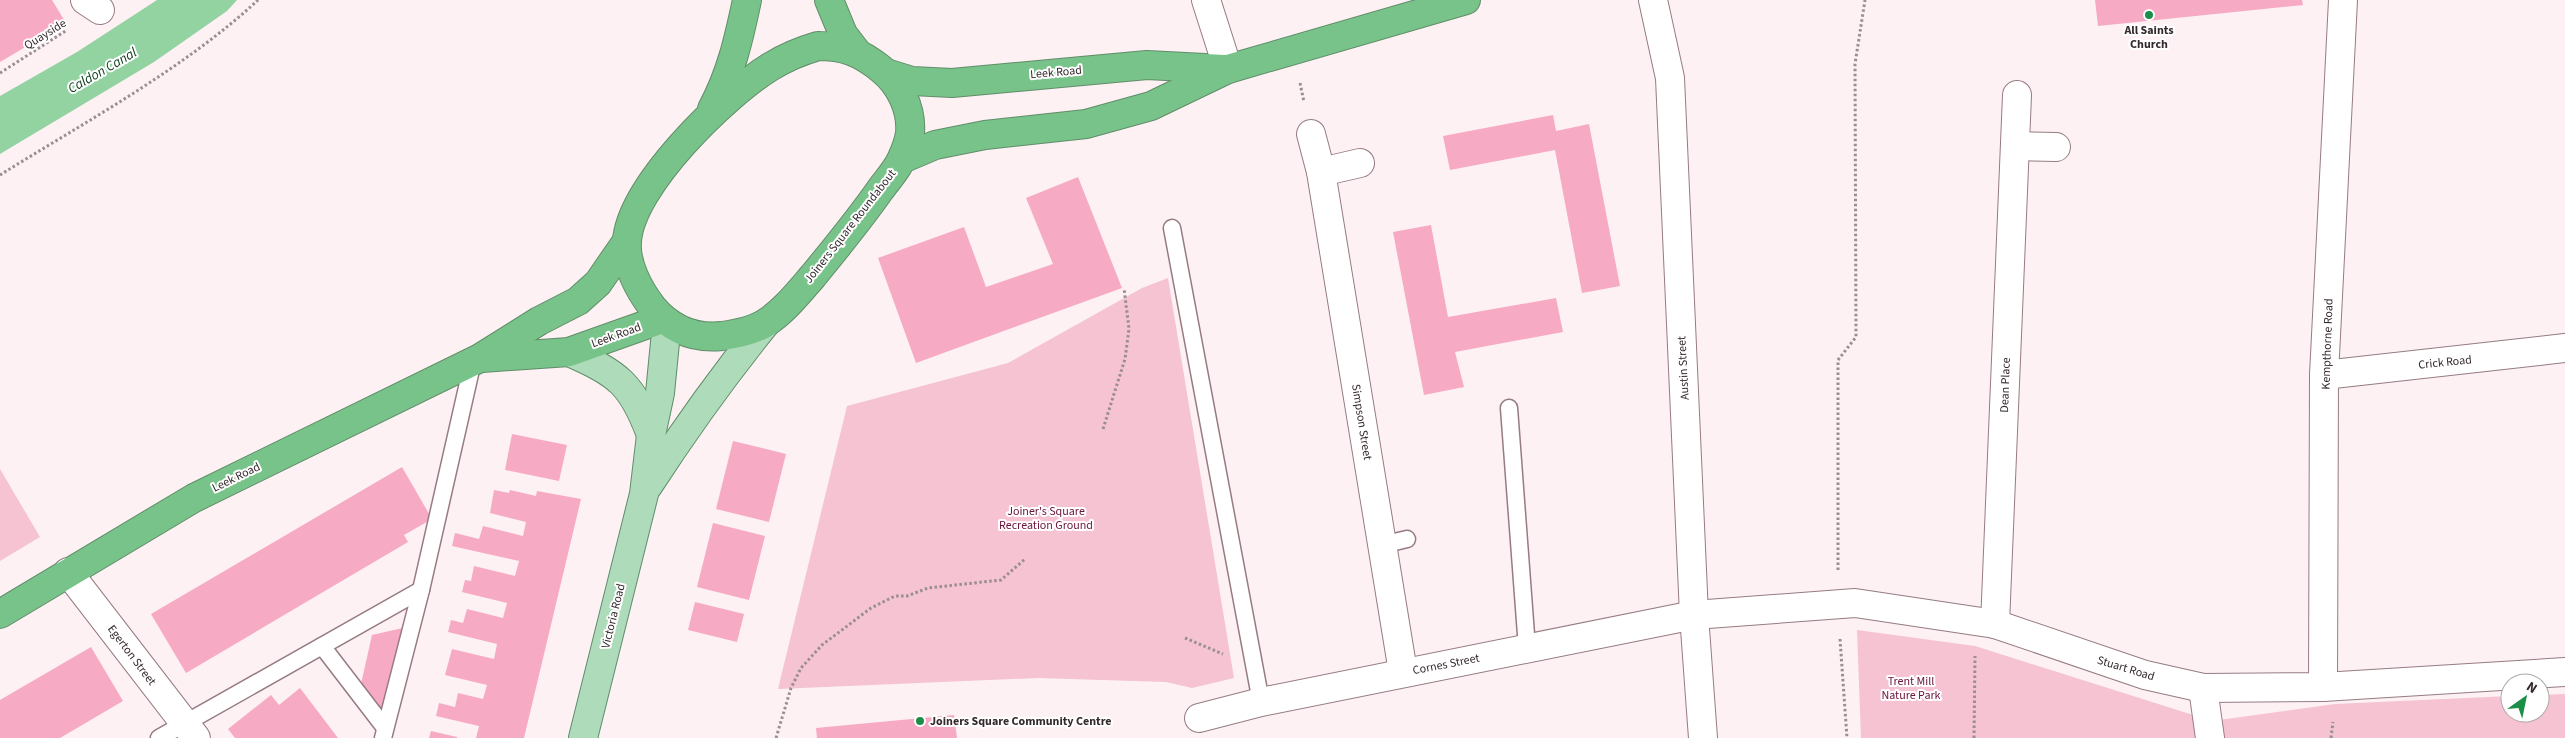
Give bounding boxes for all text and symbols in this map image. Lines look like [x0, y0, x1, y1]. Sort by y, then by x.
marker: All Saints Church [2143, 9, 2155, 21]
street label: Quayside [21, 15, 70, 54]
place label: All Saints Church [2123, 22, 2174, 53]
water label: Caldon Canal [64, 43, 141, 99]
street label: Leek Road [1030, 62, 1083, 83]
street label: Joiners Square Roundabout [801, 166, 900, 287]
street label: Kempthorne Road [2317, 298, 2338, 390]
street label: Leek Road [589, 319, 643, 352]
street label: Austin Street [1673, 336, 1694, 400]
street label: Crick Road [2418, 351, 2473, 374]
street label: Dean Place [1996, 357, 2015, 413]
street label: Simpson Street [1347, 383, 1376, 461]
street label: Leek Road [209, 458, 263, 496]
park label: Joiner's Square Recreation Ground [999, 503, 1093, 534]
street label: Victoria Road [597, 582, 630, 650]
street label: Egerton Street [103, 622, 160, 689]
street label: Cornes Street [1411, 650, 1481, 679]
street label: Stuart Road [2095, 652, 2157, 685]
park label: Trent Mill Nature Park [1881, 673, 1941, 704]
north arrow [2500, 673, 2550, 723]
text: N [2522, 677, 2541, 699]
place label: Joiners Square Community Centre [930, 713, 1112, 730]
marker: Joiners Square Community Centre [914, 715, 926, 727]

